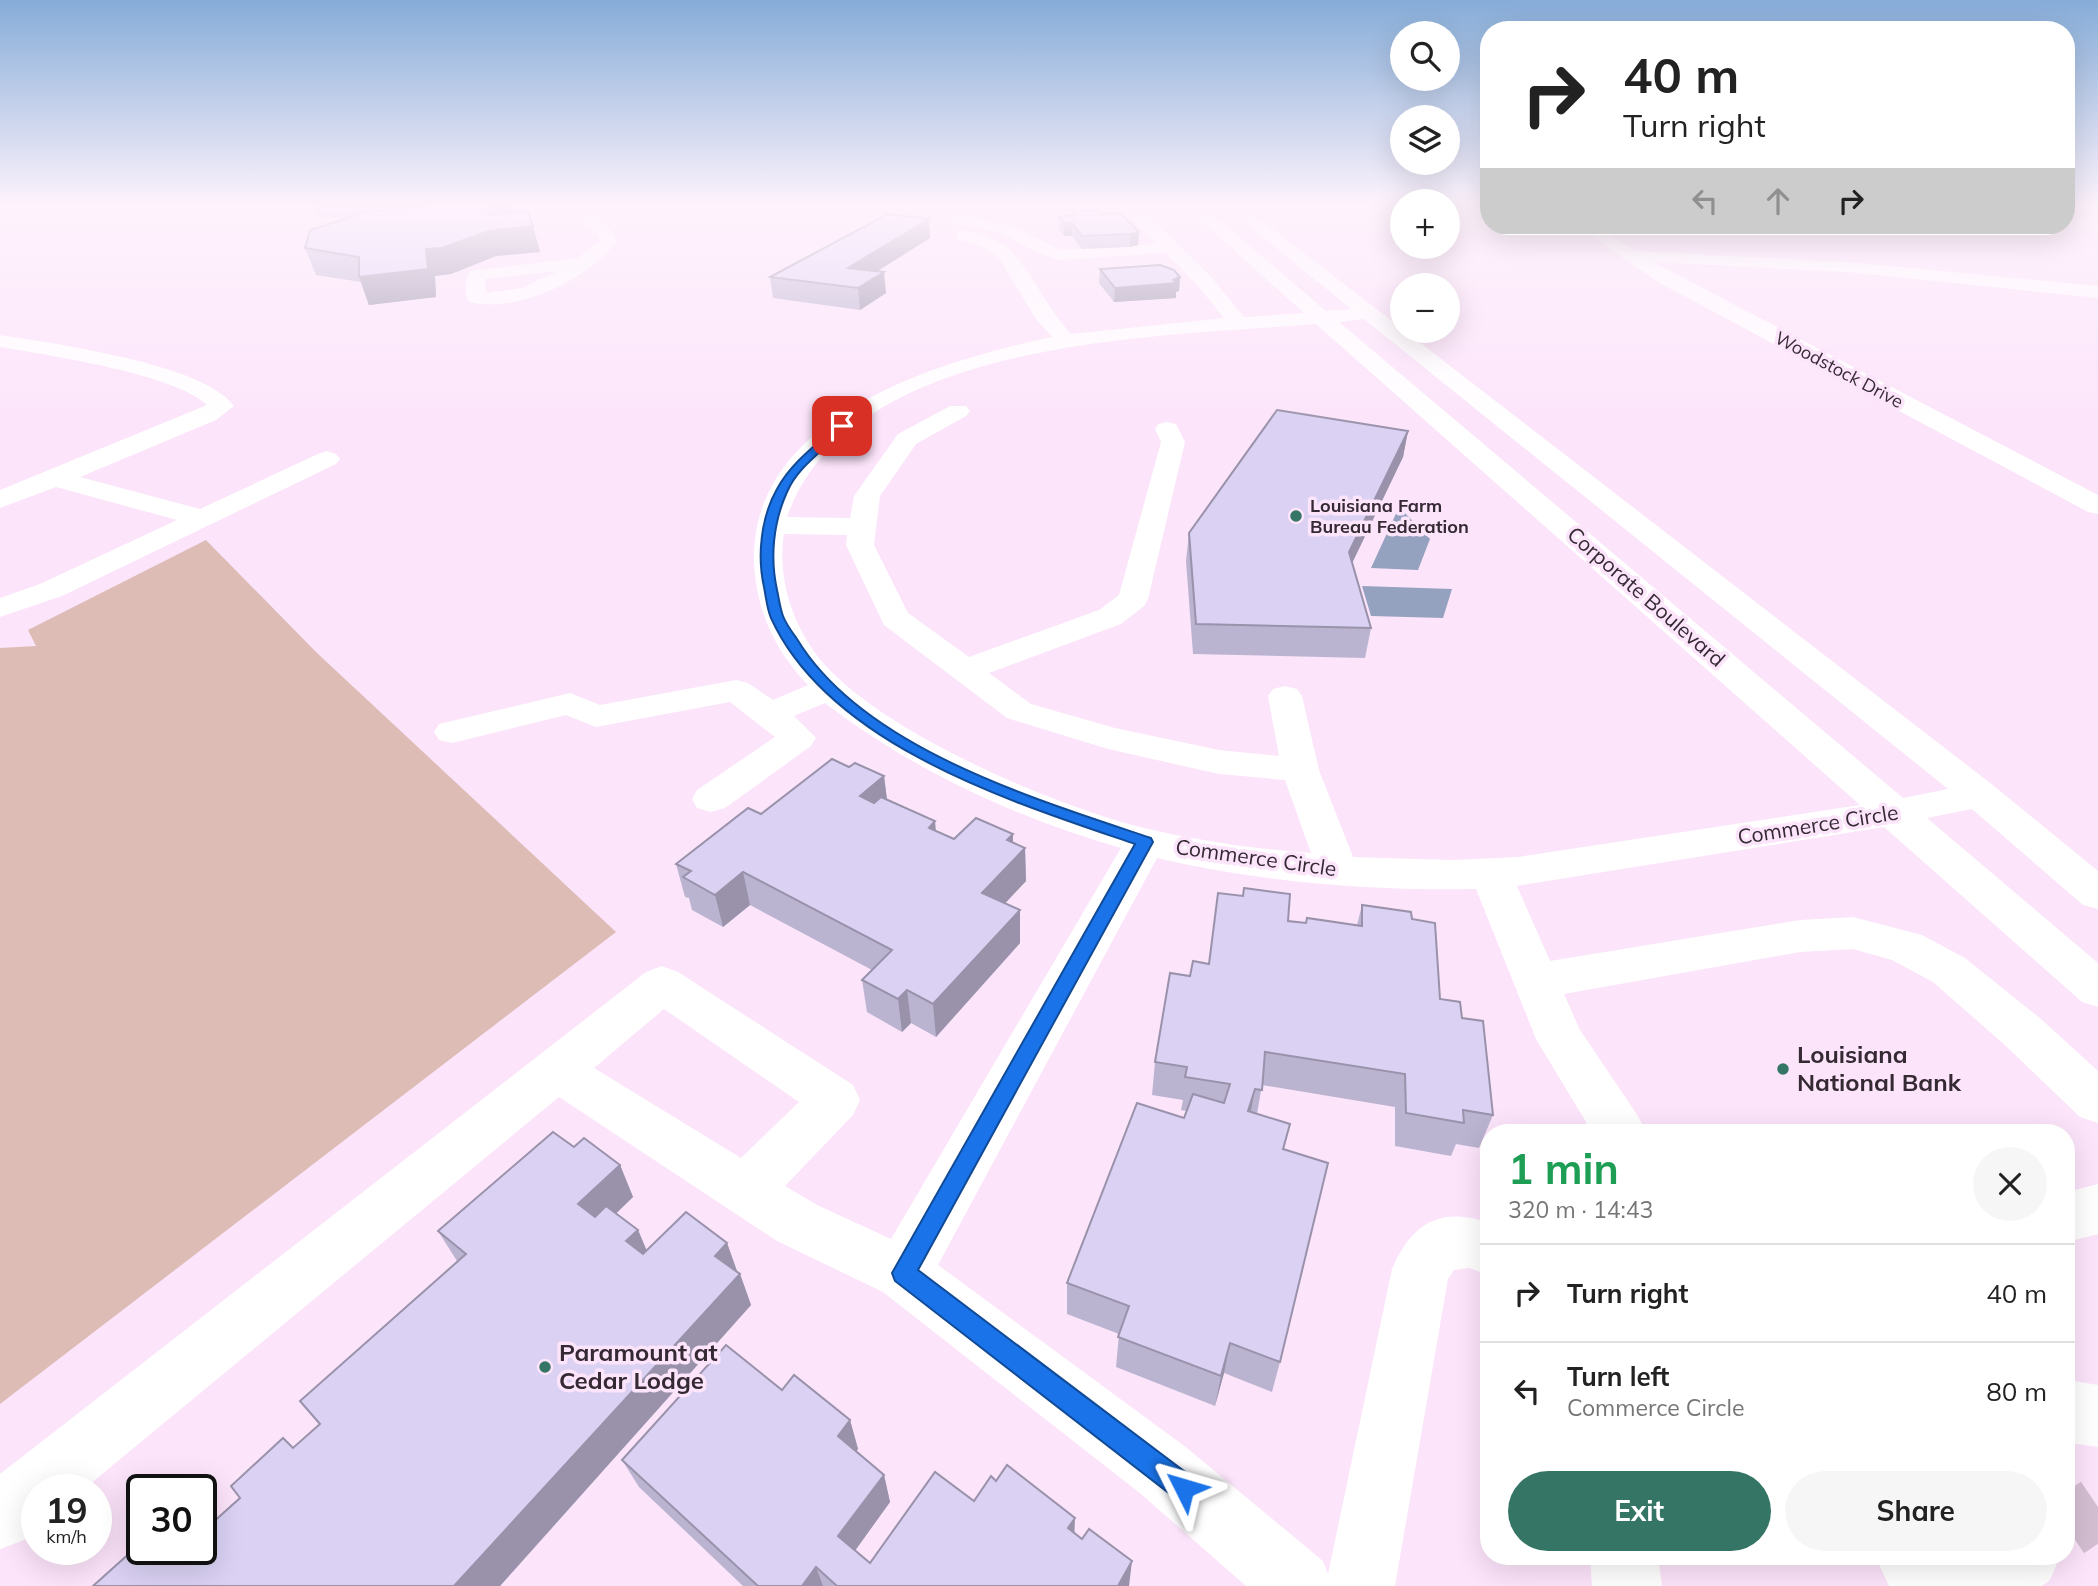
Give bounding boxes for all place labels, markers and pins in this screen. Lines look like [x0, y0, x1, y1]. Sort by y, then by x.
pin [812, 396, 872, 456]
place label: Louisiana Farm Bureau Federation [1310, 494, 1469, 538]
marker: Louisiana Farm Bureau Federation [1288, 508, 1304, 524]
place label: Louisiana National Bank [1797, 1039, 1962, 1097]
marker: Louisiana National Bank [1775, 1061, 1791, 1077]
place label: Paramount at Cedar Lodge [559, 1337, 718, 1395]
marker: Paramount at Cedar Lodge [537, 1359, 553, 1375]

